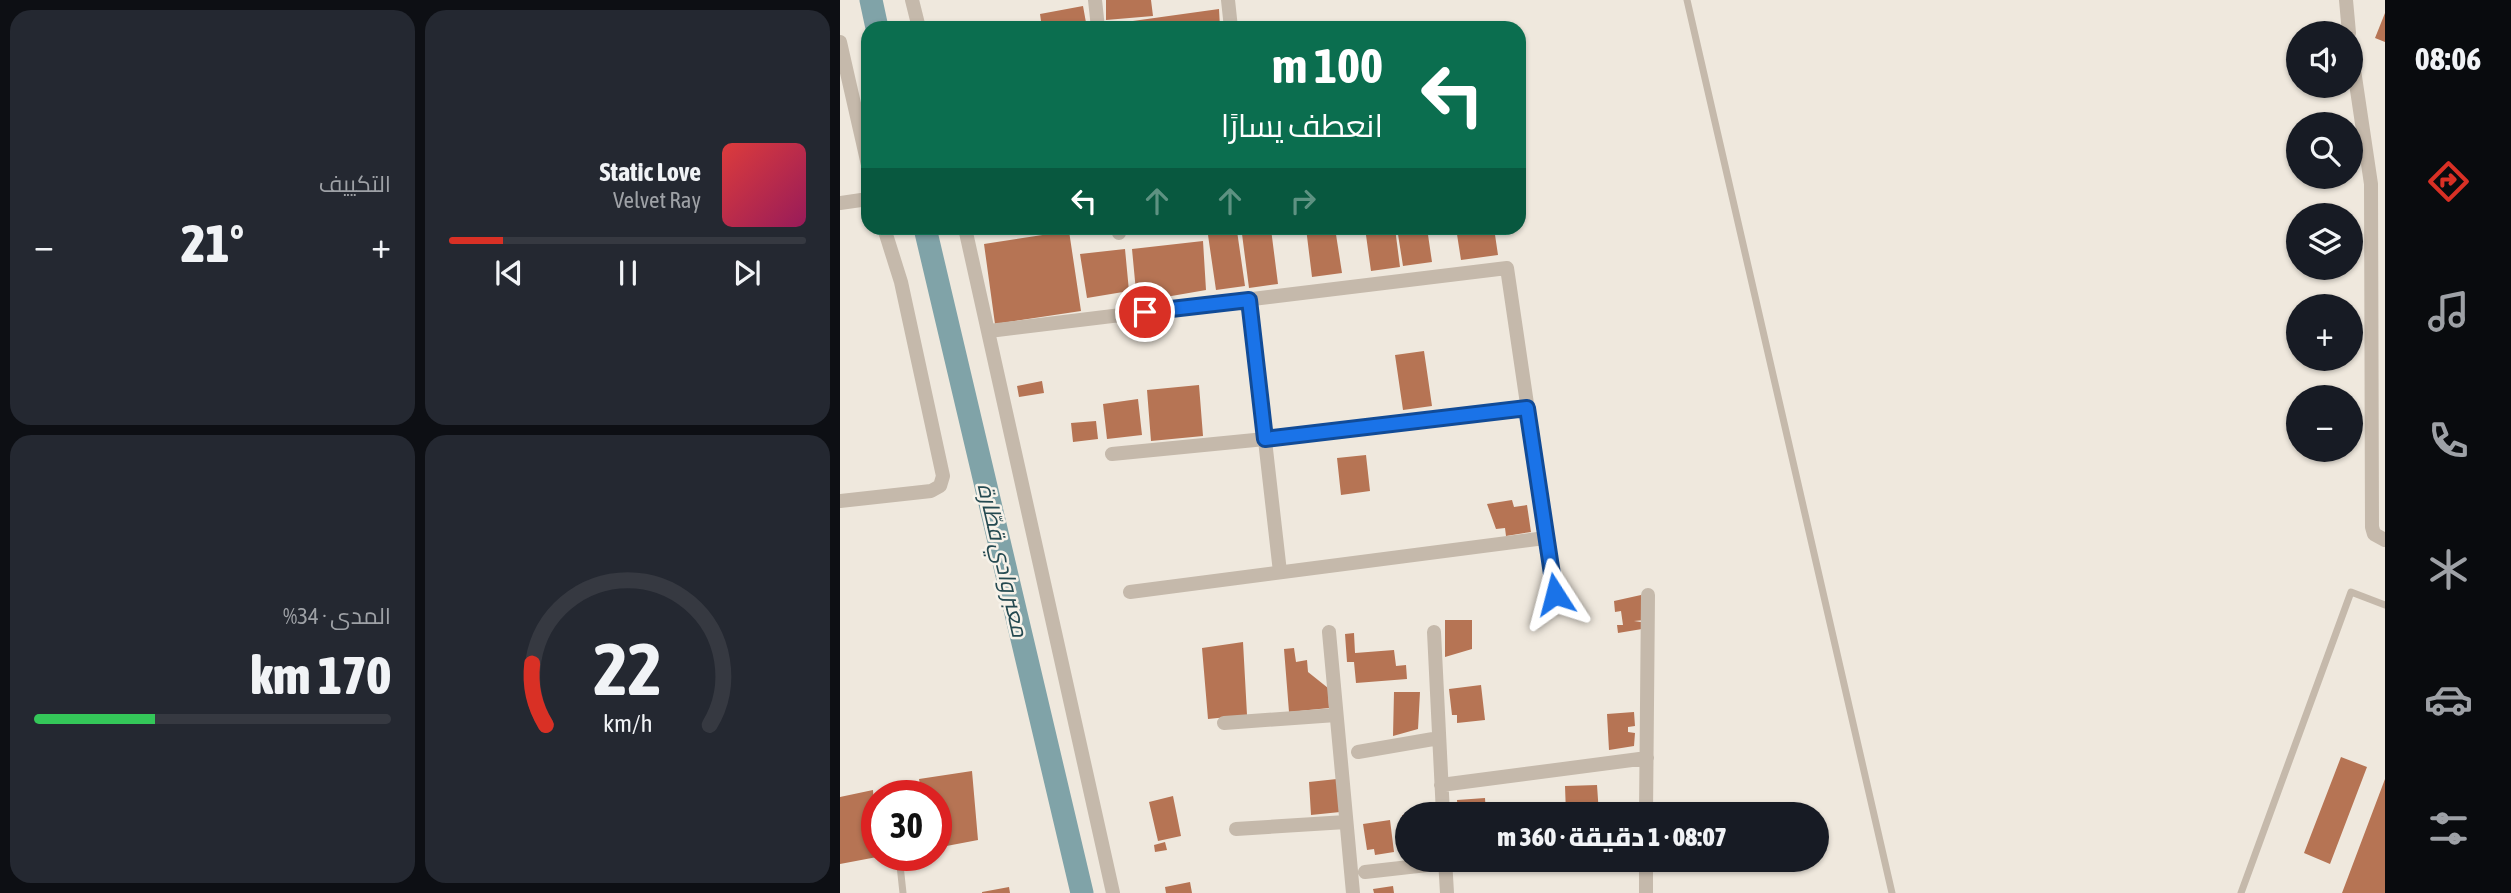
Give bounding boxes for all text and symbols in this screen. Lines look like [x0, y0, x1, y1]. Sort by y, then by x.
map controls [2286, 21, 2363, 462]
button: sound [2286, 21, 2363, 98]
text: 100 m [1272, 37, 1383, 93]
text: 08:06 [2415, 40, 2481, 77]
icon: left [1407, 49, 1498, 140]
text: انعطف يسارًا [1221, 107, 1383, 144]
button: search [2286, 112, 2363, 189]
text: Static Love [600, 157, 701, 187]
icon: directions [2424, 157, 2473, 206]
text: التكييف [319, 171, 391, 197]
icon: left [1065, 182, 1103, 220]
icon: ahead [1138, 182, 1176, 220]
icon: ahead [1211, 182, 1249, 220]
icon: right [1284, 182, 1322, 220]
text: Velvet Ray [613, 187, 701, 213]
button: layers [2286, 203, 2363, 280]
text: 21° [181, 213, 244, 273]
text: − [34, 223, 54, 266]
text: + [371, 223, 391, 266]
icon: previous [490, 254, 528, 292]
icon: pause [609, 254, 647, 292]
icon: next [728, 254, 766, 292]
pin [1115, 282, 1175, 342]
icon: music [2424, 287, 2473, 336]
icon: arrive [1126, 293, 1164, 331]
button: + [2286, 294, 2363, 371]
button: − [2286, 385, 2363, 462]
icon: phone [2424, 416, 2473, 465]
water label: معبر وادي قطّارة [968, 480, 1033, 641]
icon: climate [2424, 545, 2473, 594]
position arrow [1518, 557, 1592, 631]
text: المدى · 34% [283, 603, 391, 629]
text: 22 [593, 627, 662, 710]
text: 170 km [250, 645, 391, 705]
icon: car [2424, 675, 2473, 724]
text: km/h [603, 709, 652, 737]
speed limit sign: 30 [861, 780, 952, 871]
icon: filters [2424, 804, 2473, 853]
text: 08:07 · 1 دقيقة · 360 m [1497, 822, 1727, 852]

